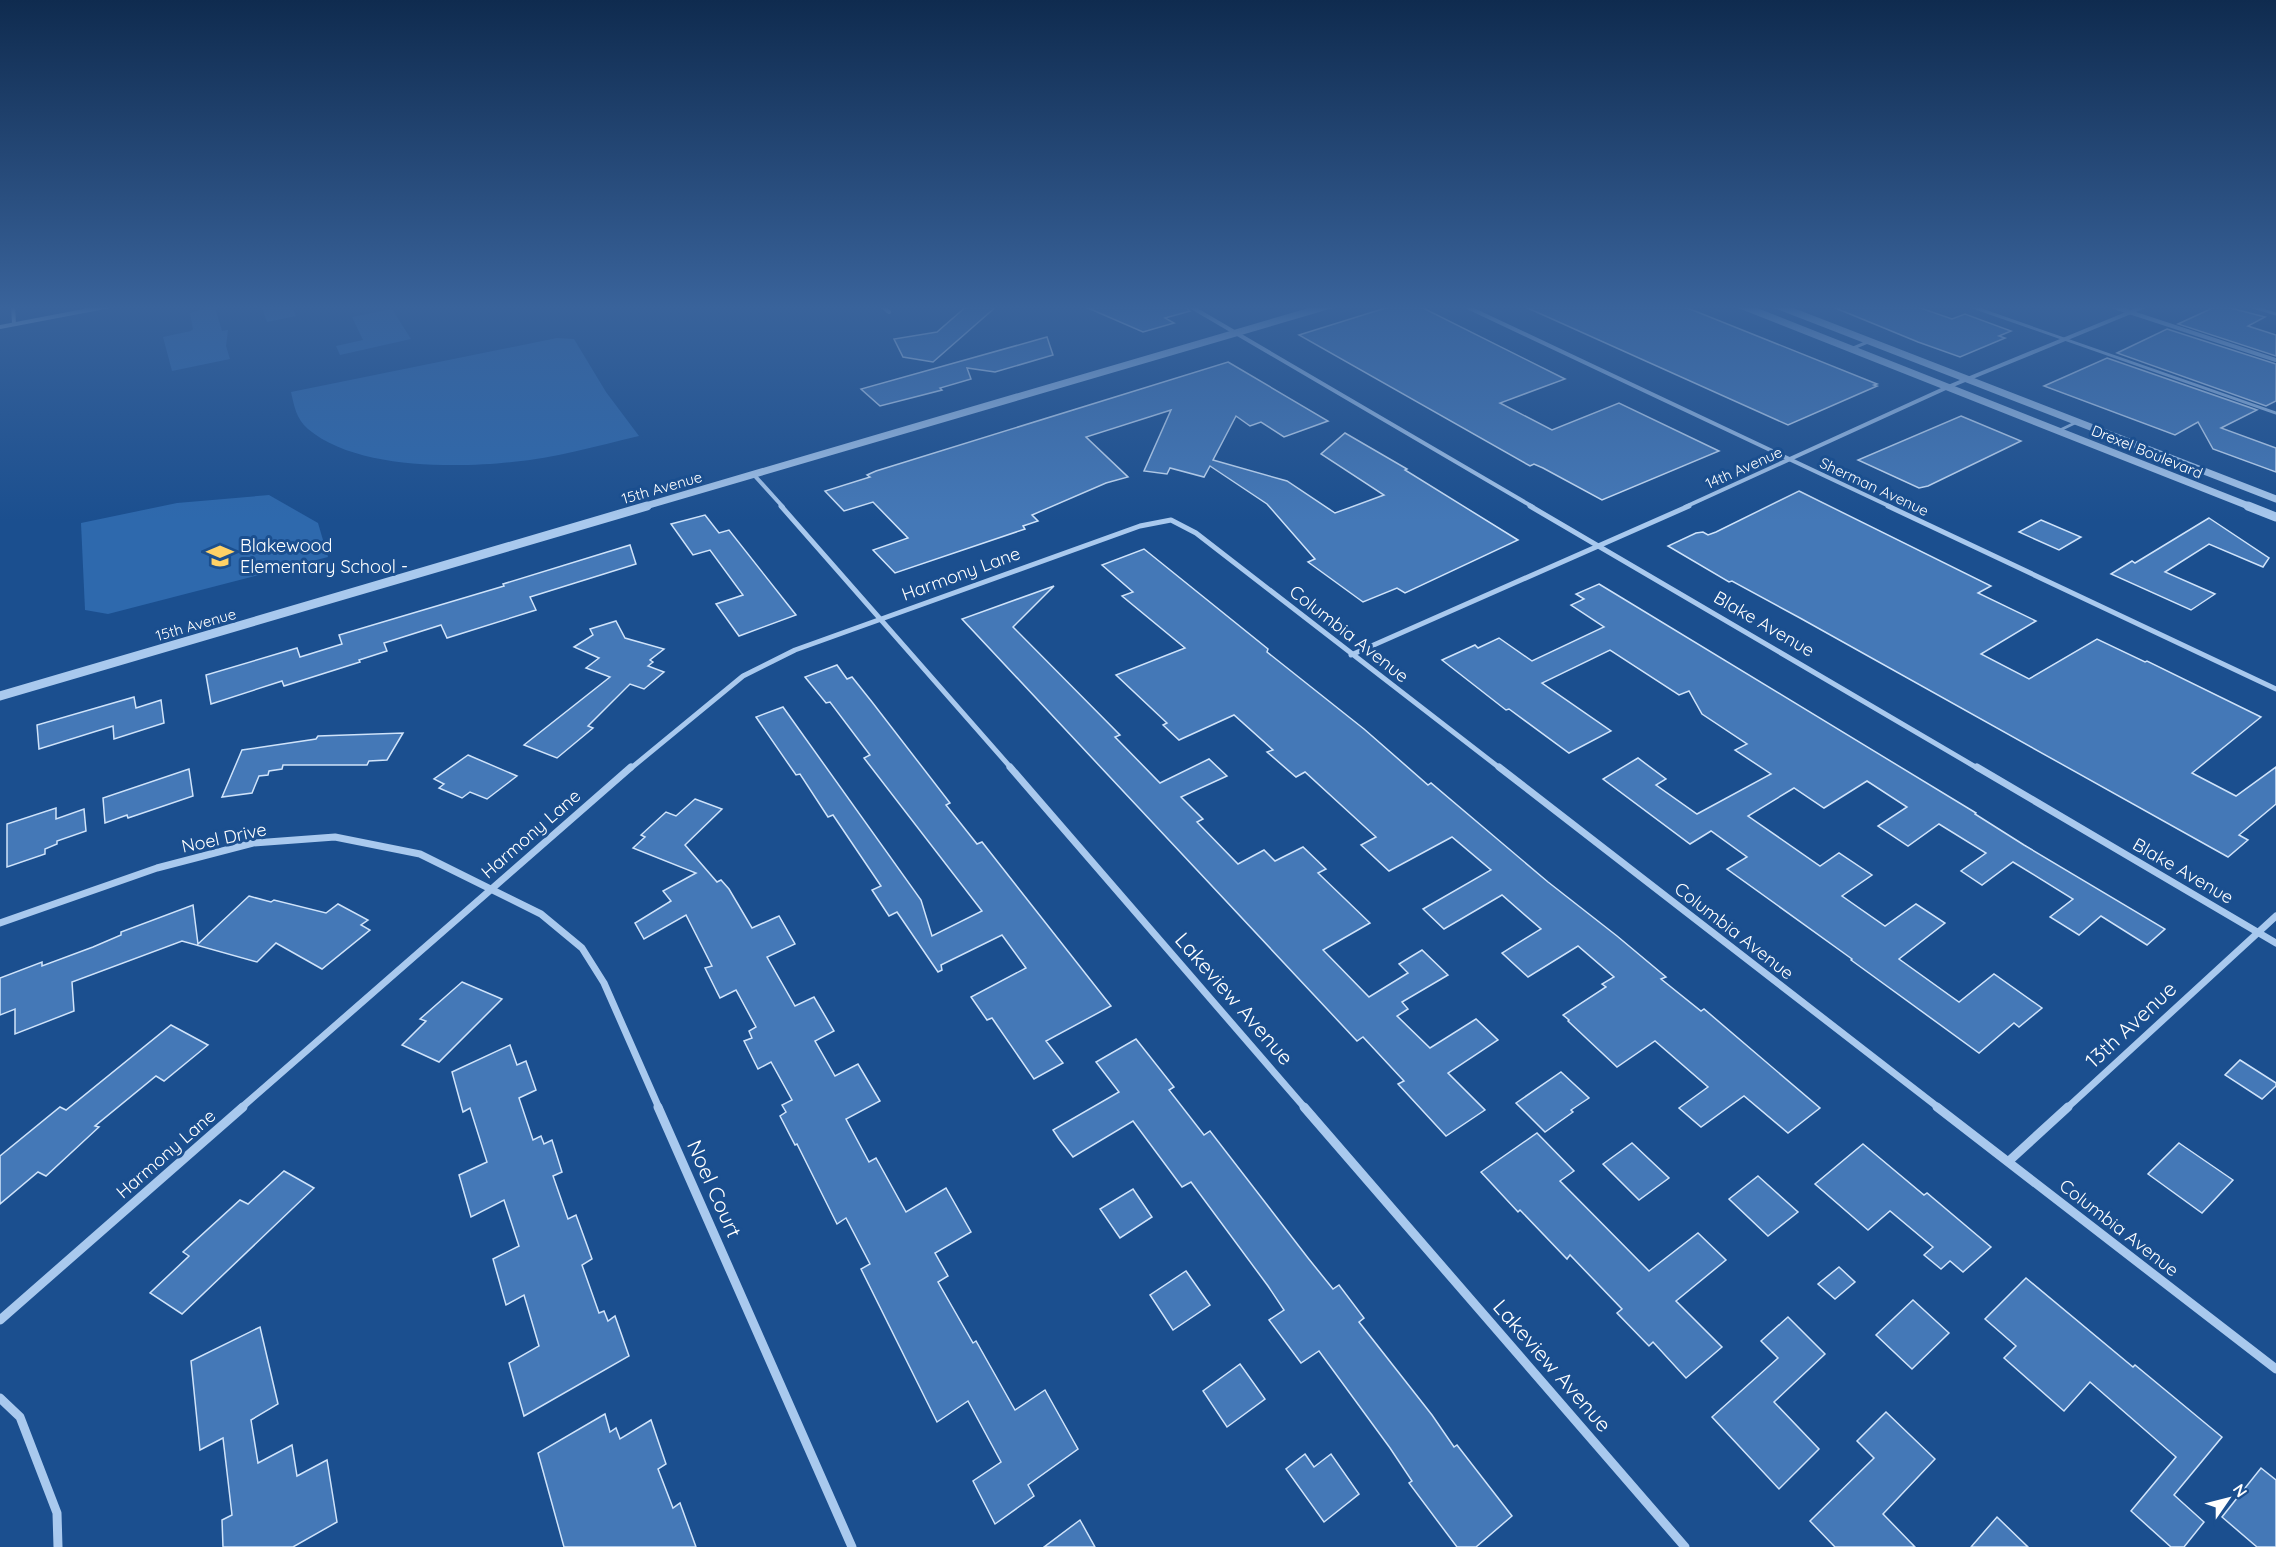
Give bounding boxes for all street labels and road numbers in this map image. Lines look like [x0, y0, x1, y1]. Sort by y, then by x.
street label: Drexel Boulevard [2089, 421, 2206, 482]
street label: 14th Avenue [1702, 442, 1785, 493]
street label: Sherman Avenue [1817, 453, 1932, 520]
street label: 15th Avenue [619, 467, 704, 508]
street label: Harmony Lane [898, 541, 1023, 606]
street label: Columbia Avenue [1285, 580, 1414, 687]
street label: Blake Avenue [1710, 585, 1819, 662]
street label: 15th Avenue [153, 604, 238, 645]
street label: Harmony Lane [476, 784, 585, 883]
street label: Noel Drive [179, 817, 269, 858]
street label: Blake Avenue [2129, 832, 2238, 909]
street label: Columbia Avenue [1670, 877, 1799, 984]
street label: Lakeview Avenue [1170, 927, 1299, 1070]
street label: 13th Avenue [2079, 975, 2181, 1073]
street label: Harmony Lane [111, 1104, 220, 1203]
street label: Noel Court [682, 1136, 748, 1241]
street label: Columbia Avenue [2055, 1174, 2184, 1281]
street label: Lakeview Avenue [1488, 1294, 1617, 1437]

